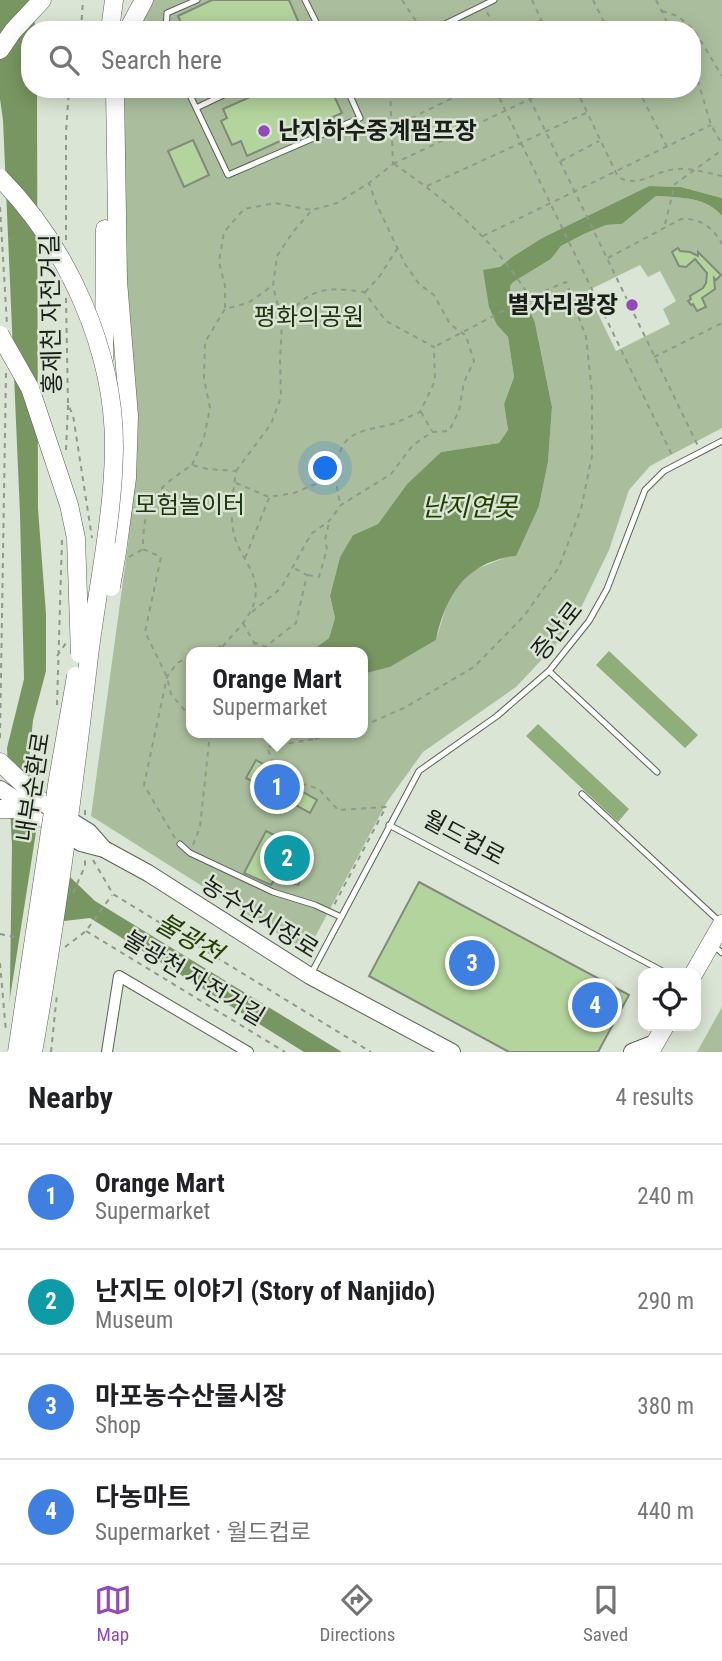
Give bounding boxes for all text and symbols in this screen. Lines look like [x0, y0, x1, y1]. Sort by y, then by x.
search box [21, 21, 701, 98]
icon: search [45, 41, 83, 79]
text: Search here [101, 45, 222, 75]
place label: 난지하수중계펌프장 [278, 117, 477, 145]
marker: 난지하수중계펌프장 [256, 123, 272, 139]
street label: 홍제천 자전거길 [36, 234, 66, 394]
place label: 별자리광장 [508, 291, 618, 319]
marker: 별자리광장 [624, 297, 640, 313]
park label: 평화의공원 [254, 303, 364, 331]
your location [308, 451, 342, 485]
park label: 모험놀이터 [135, 491, 245, 519]
water label: 난지연못 [421, 492, 519, 522]
street label: 증산로 [526, 596, 588, 666]
popup [186, 647, 368, 738]
text: Orange Mart [212, 664, 342, 694]
text: Supermarket [212, 694, 327, 721]
street label: 내부순환로 [11, 730, 55, 844]
pin: 1 [254, 761, 300, 813]
street label: 월드컵로 [418, 805, 510, 871]
pin: 2 [264, 832, 310, 884]
street label: 농수산시장로 [196, 870, 324, 964]
water label: 불광천 [150, 907, 230, 970]
street label: 불광천 자전거길 [118, 925, 270, 1031]
pin: 3 [449, 937, 495, 989]
map controls [638, 968, 701, 1031]
button: locate [638, 968, 701, 1031]
pin: 4 [572, 979, 618, 1031]
text: Nearby [28, 1080, 113, 1115]
text: 4 results [616, 1084, 694, 1111]
text: Orange Mart [95, 1168, 225, 1198]
text: 1 [45, 1183, 57, 1210]
text: 240 m [637, 1183, 694, 1210]
text: Supermarket [95, 1198, 210, 1225]
text: 난지도 이야기 (Story of Nanjido) [95, 1276, 435, 1306]
text: 2 [45, 1288, 57, 1315]
text: 290 m [637, 1288, 694, 1315]
text: Museum [95, 1307, 173, 1334]
text: 마포농수산물시장 [95, 1381, 286, 1411]
text: 3 [45, 1393, 57, 1420]
text: 380 m [637, 1393, 694, 1420]
text: Shop [95, 1412, 141, 1439]
text: 다농마트 [95, 1482, 191, 1512]
text: 4 [45, 1498, 57, 1525]
text: 440 m [637, 1498, 694, 1525]
text: Supermarket · 월드컵로 [95, 1519, 311, 1546]
tab: Map [94, 1581, 132, 1646]
tab: Directions [319, 1581, 395, 1646]
tab: Saved [583, 1581, 628, 1646]

